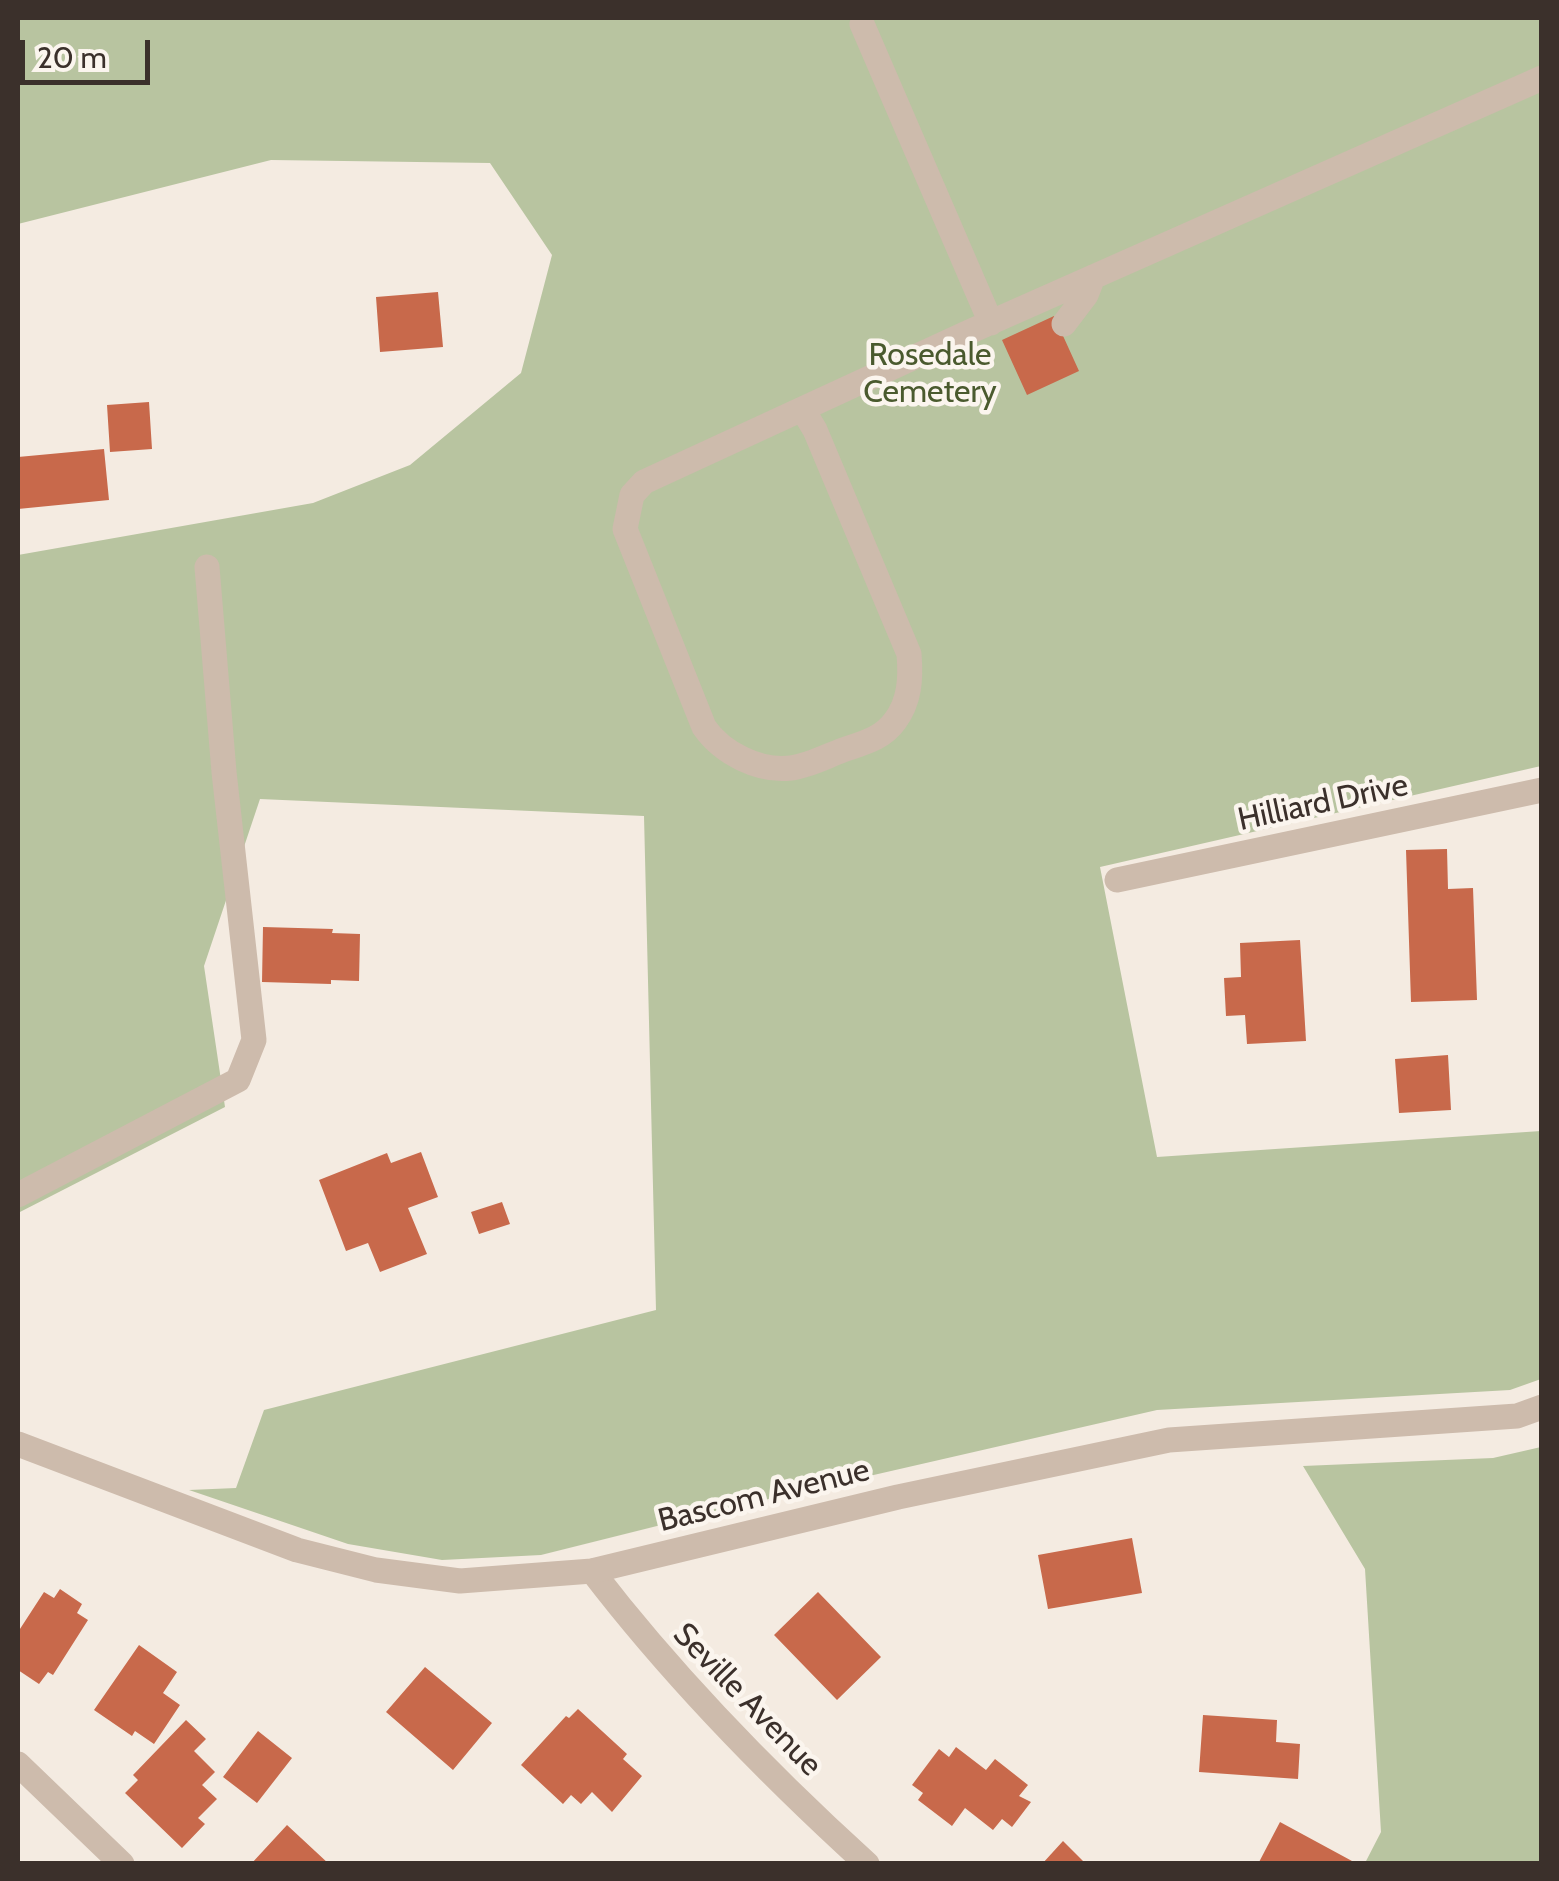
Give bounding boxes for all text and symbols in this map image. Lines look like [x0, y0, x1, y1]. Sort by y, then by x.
scale bar [25, 20, 155, 82]
text: 20 m [37, 39, 107, 76]
park label: Rosedale Cemetery [863, 337, 997, 412]
street label: Hilliard Drive [1235, 766, 1411, 840]
street label: Bascom Avenue [654, 1451, 874, 1541]
street label: Seville Avenue [665, 1616, 829, 1784]

